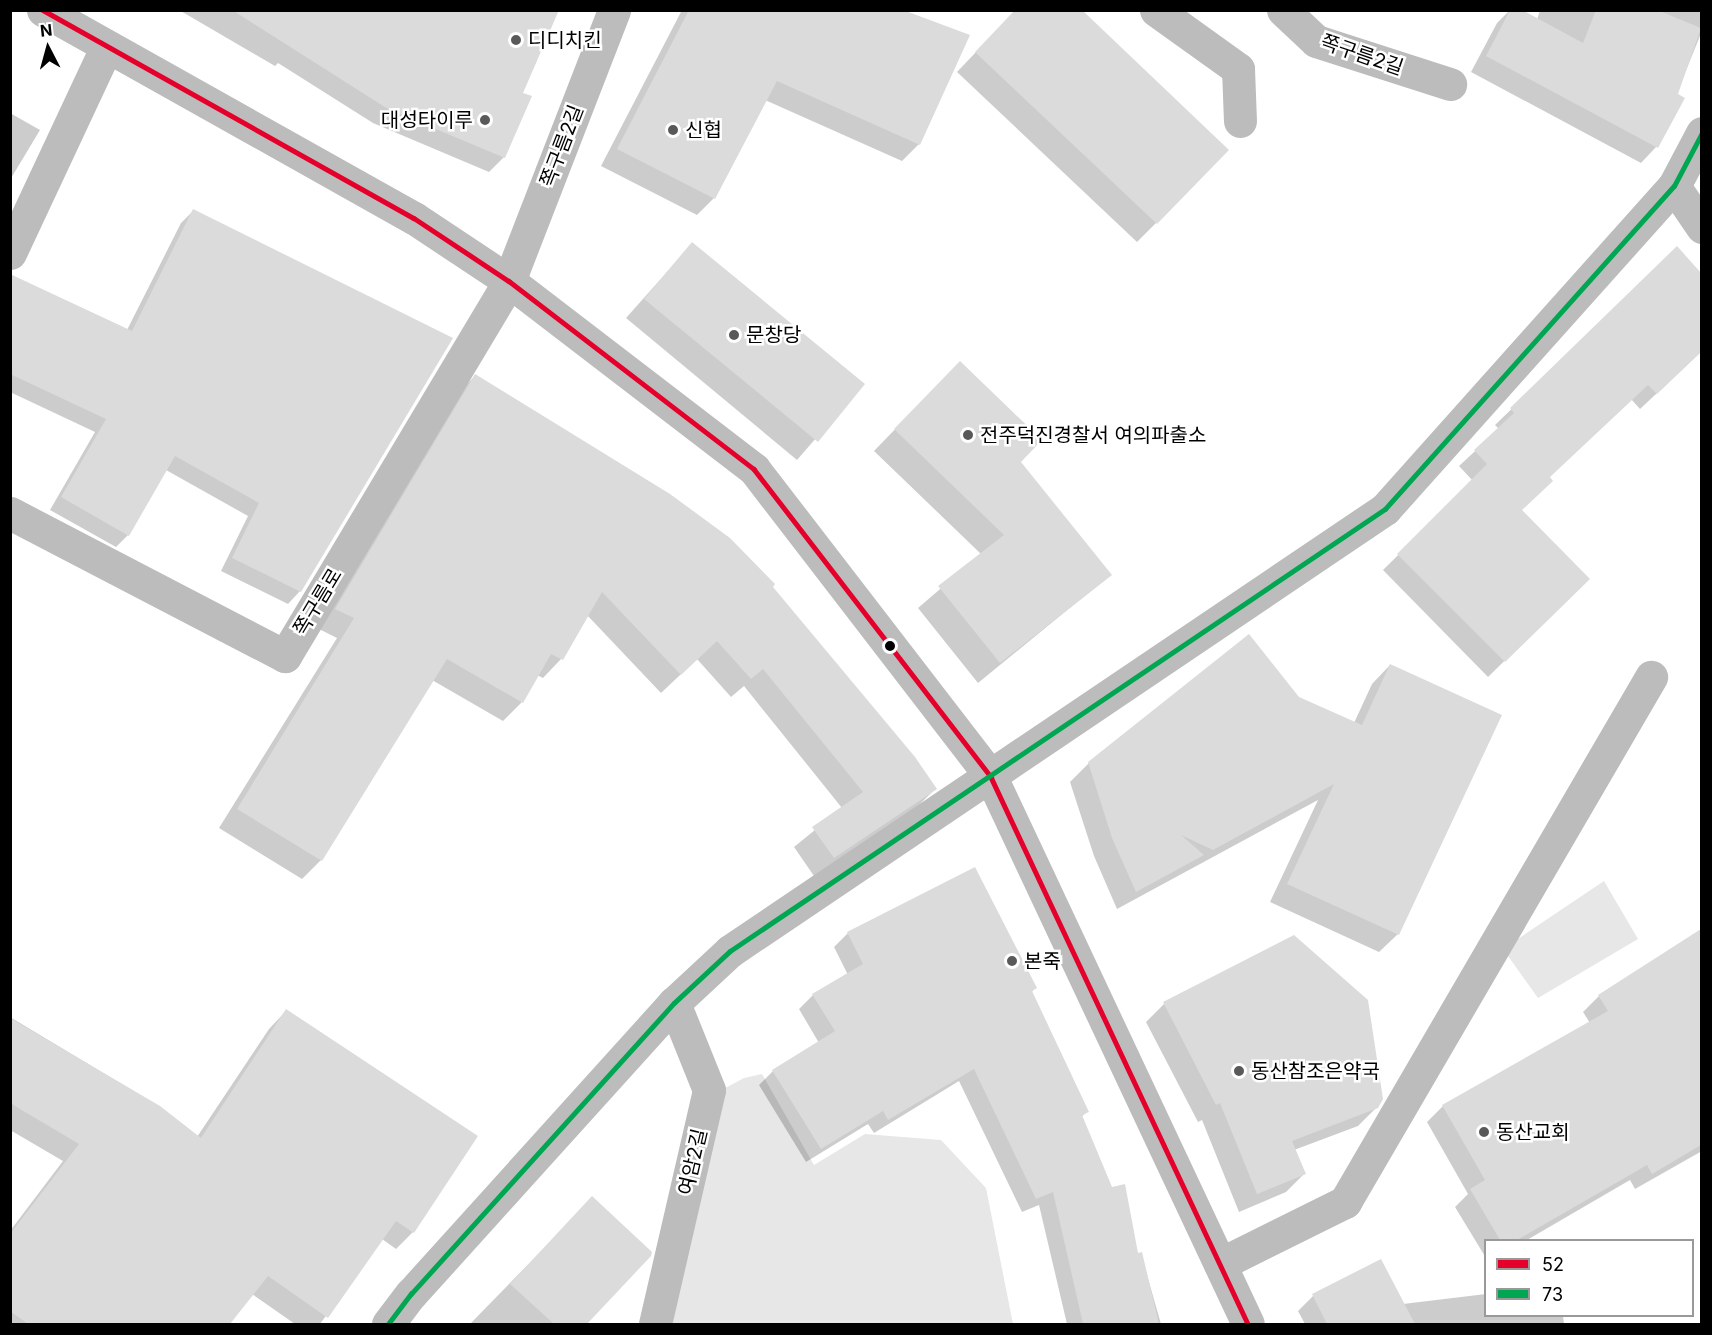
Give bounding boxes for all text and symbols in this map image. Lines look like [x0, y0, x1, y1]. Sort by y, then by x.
north arrow [18, 18, 78, 78]
text: N [39, 20, 53, 41]
place label: 디디치킨 [528, 28, 602, 52]
street label: 쪽구름2길 [1318, 30, 1406, 80]
marker: 디디치킨 [509, 33, 523, 47]
street label: 쪽구름2길 [535, 102, 589, 190]
place label: 대성타이루 [381, 108, 473, 132]
marker: 대성타이루 [478, 113, 492, 127]
place label: 신협 [685, 118, 722, 142]
marker: 신협 [666, 123, 680, 137]
place label: 문창당 [746, 323, 801, 347]
marker: 문창당 [727, 328, 741, 342]
place label: 전주덕진경찰서 여의파출소 [980, 423, 1206, 447]
marker: 전주덕진경찰서 여의파출소 [961, 428, 975, 442]
street label: 쪽구름로 [289, 564, 347, 640]
unlabelled marker [884, 640, 896, 652]
place label: 본죽 [1024, 949, 1061, 973]
marker: 본죽 [1005, 954, 1019, 968]
place label: 동산참조은약국 [1251, 1059, 1380, 1083]
marker: 동산참조은약국 [1232, 1064, 1246, 1078]
place label: 동산교회 [1496, 1120, 1570, 1144]
marker: 동산교회 [1477, 1125, 1491, 1139]
street label: 여암2길 [674, 1126, 712, 1198]
legend [1484, 1239, 1694, 1317]
text: 52 [1542, 1254, 1564, 1275]
text: 73 [1542, 1284, 1563, 1305]

